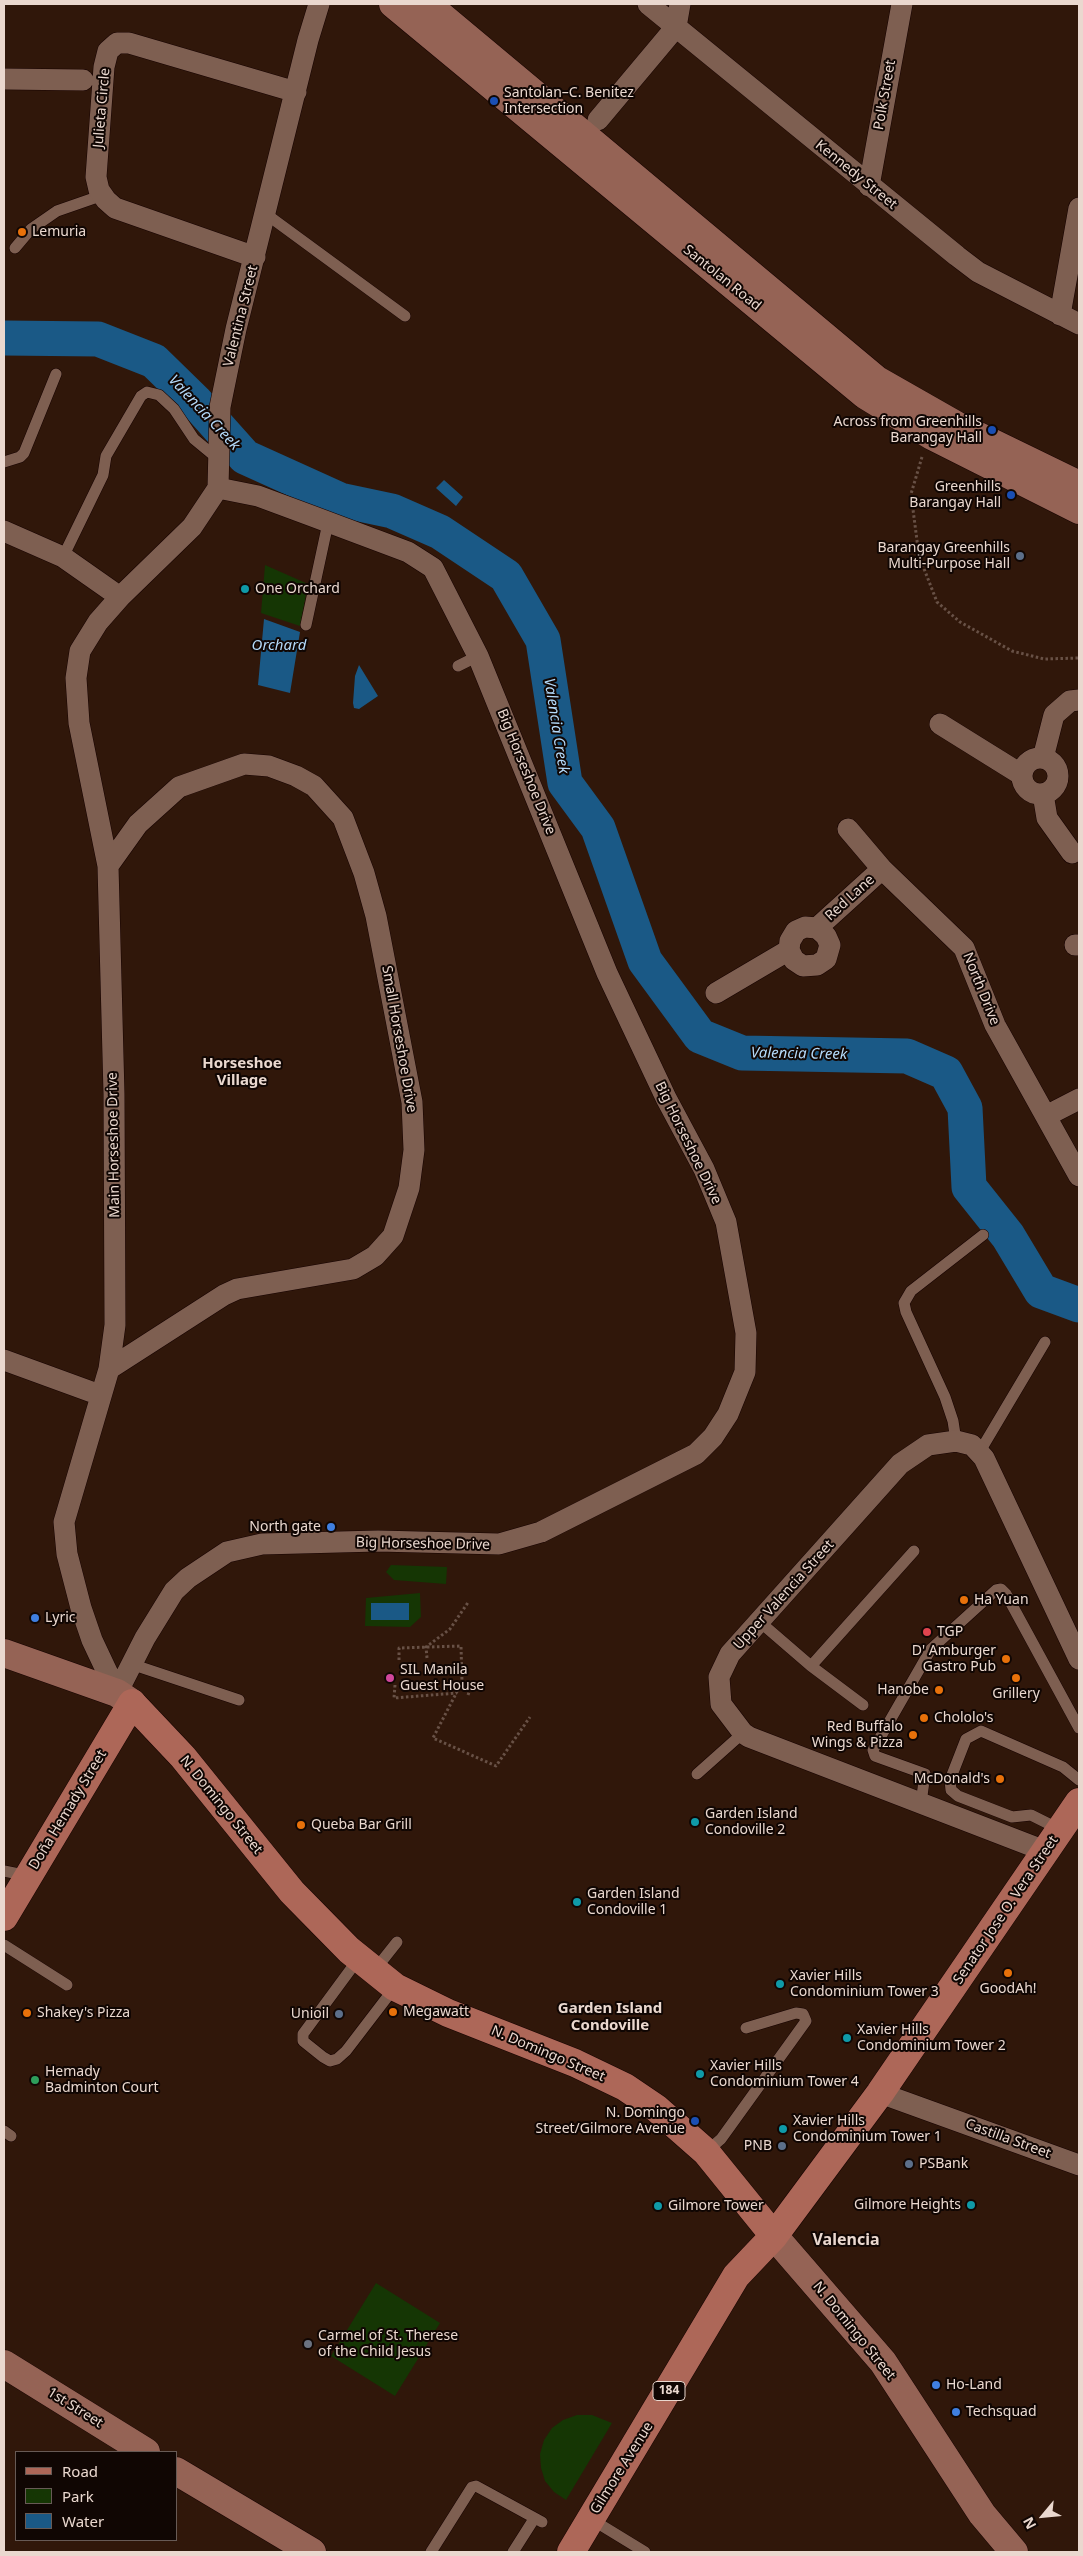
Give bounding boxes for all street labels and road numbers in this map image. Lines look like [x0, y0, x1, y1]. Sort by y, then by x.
street label: Polk Street [871, 59, 899, 131]
street label: Julieta Circle [90, 67, 114, 149]
street label: Kennedy Street [812, 137, 900, 213]
street label: Santolan Road [680, 242, 764, 314]
street label: Valentina Street [220, 263, 262, 369]
street label: Big Horseshoe Drive [493, 707, 559, 837]
street label: Red Lane [822, 871, 878, 925]
street label: North Drive [959, 950, 1003, 1028]
street label: Small Horseshoe Drive [378, 964, 420, 1114]
street label: Main Horseshoe Drive [104, 1072, 124, 1218]
street label: Big Horseshoe Drive [651, 1079, 725, 1207]
street label: Big Horseshoe Drive [356, 1534, 490, 1554]
street label: Upper Valencia Street [730, 1537, 838, 1653]
street label: Doña Hemady Street [26, 1747, 110, 1873]
street label: N. Domingo Street [176, 1752, 266, 1858]
street label: Senator Jose O. Vera Street [950, 1833, 1062, 1987]
street label: N. Domingo Street [489, 2022, 607, 2086]
street label: Castilla Street [963, 2116, 1053, 2162]
street label: N. Domingo Street [809, 2278, 899, 2384]
road number: 184 [653, 2382, 685, 2400]
street label: 1st Street [44, 2384, 106, 2432]
street label: Gilmore Avenue [587, 2419, 657, 2517]

